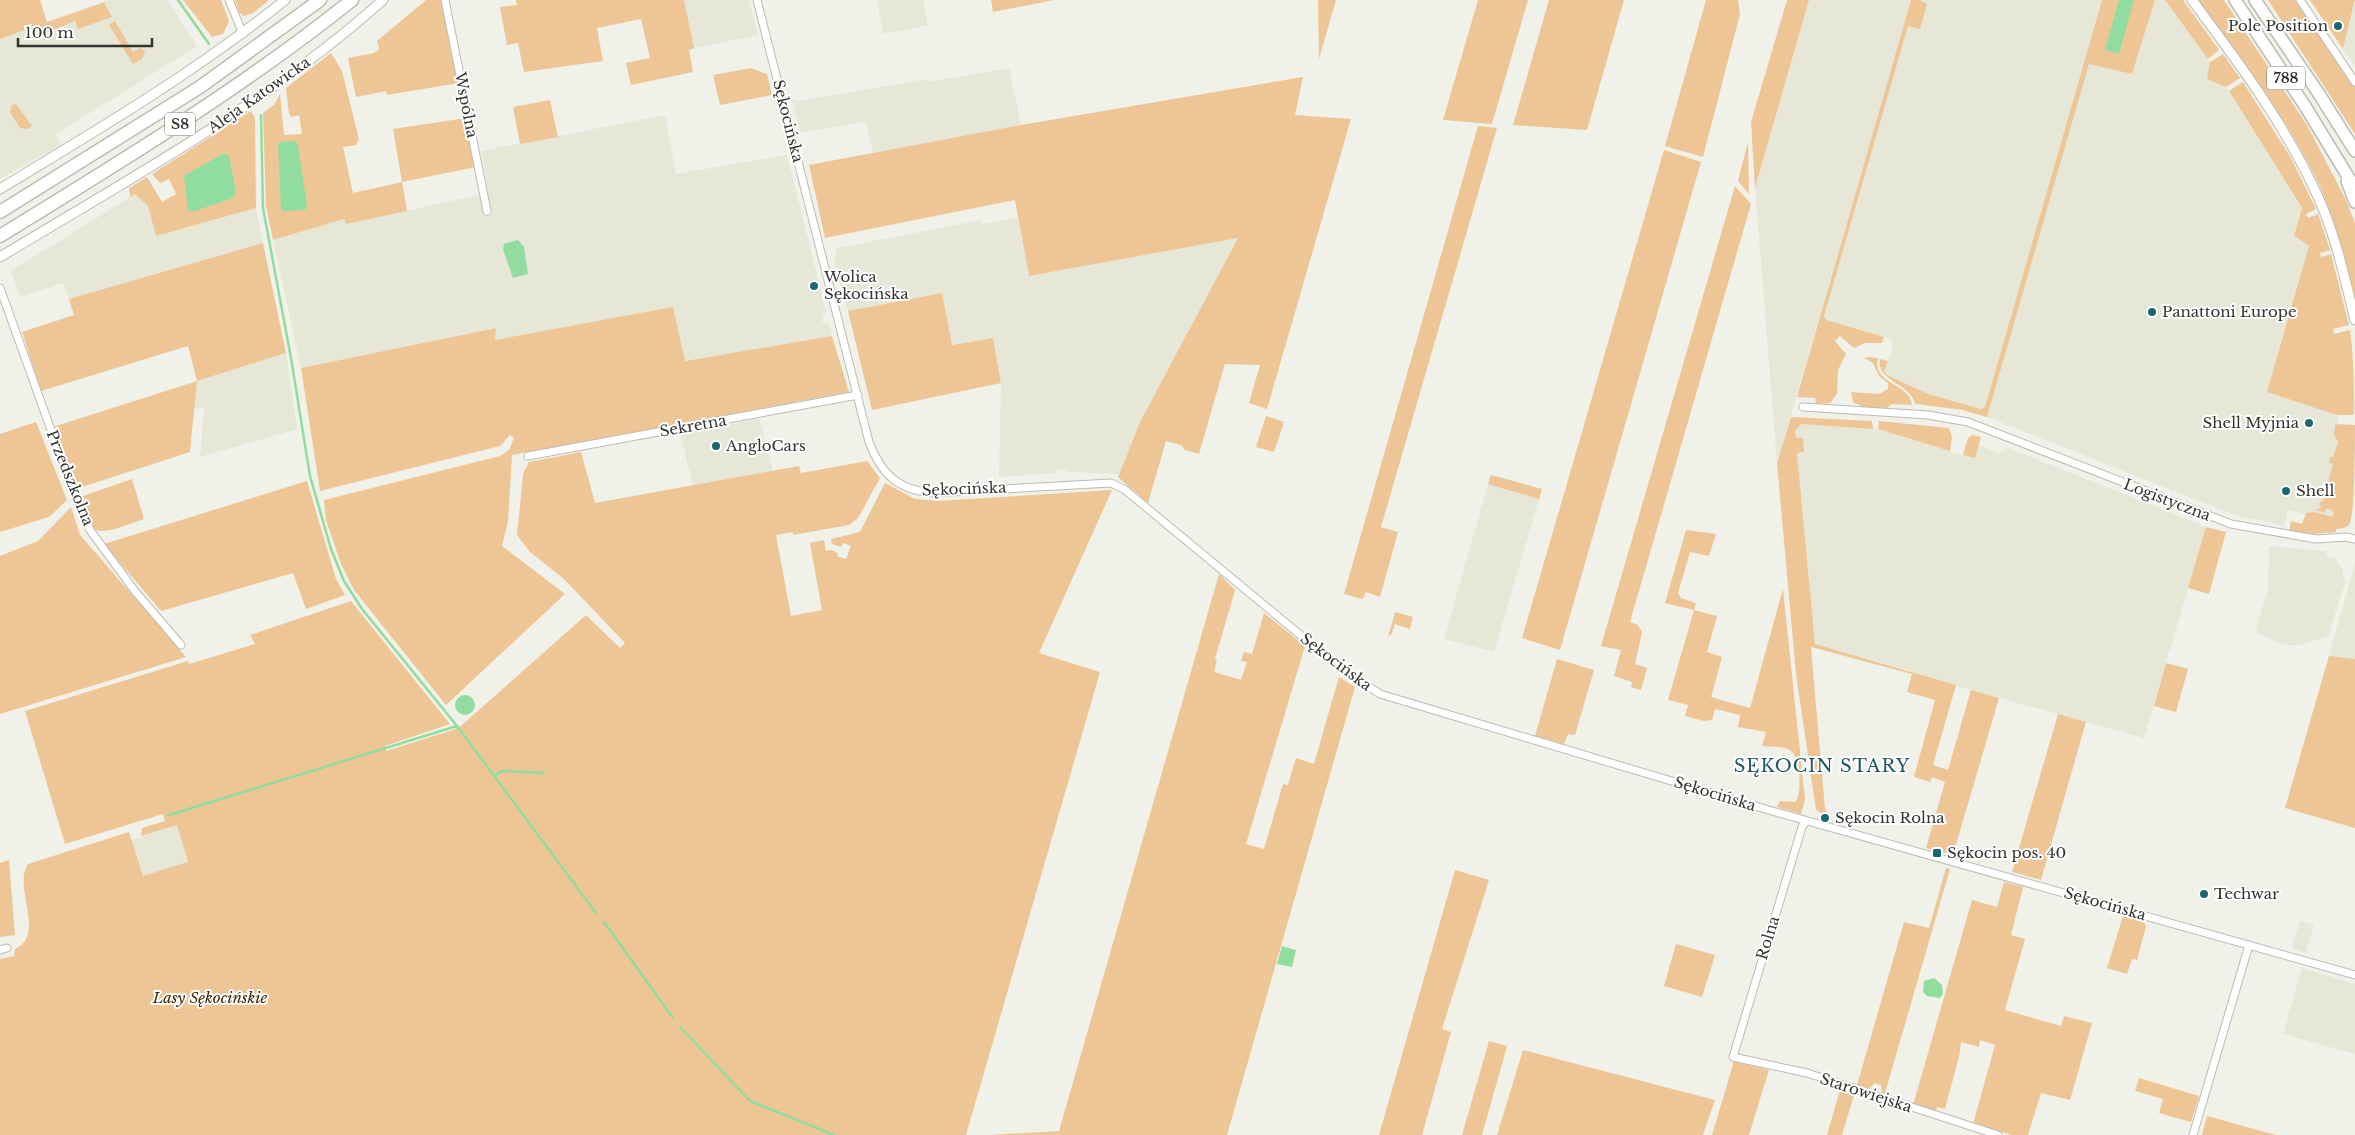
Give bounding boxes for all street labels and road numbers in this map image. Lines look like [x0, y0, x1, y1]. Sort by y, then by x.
street label: Aleja Katowicka [203, 52, 314, 138]
road number: 788 [2267, 66, 2305, 90]
street label: Wspólna [451, 69, 482, 140]
street label: Sękocińska [769, 78, 808, 165]
road number: S8 [165, 112, 195, 136]
street label: Sekretna [658, 410, 728, 441]
street label: Przedszkolna [43, 427, 99, 529]
street label: Logistyczna [2121, 474, 2214, 525]
street label: Sękocińska [921, 478, 1007, 499]
street label: Sękocińska [1297, 629, 1376, 695]
street label: Sękocińska [1672, 772, 1759, 815]
street label: Sękocińska [2062, 883, 2149, 925]
street label: Rolna [1752, 913, 1783, 962]
street label: Starowiejska [1818, 1069, 1915, 1117]

